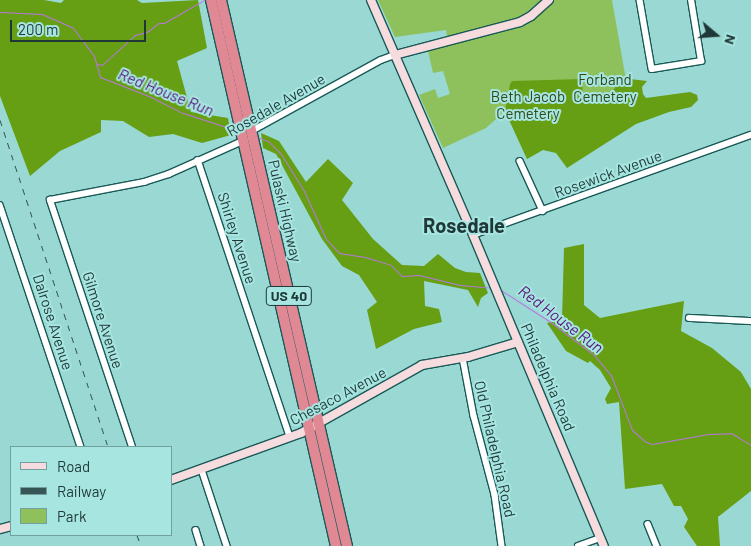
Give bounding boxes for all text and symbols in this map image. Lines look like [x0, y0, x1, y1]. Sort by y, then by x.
scale bar [12, 10, 149, 42]
north arrow [691, 10, 741, 60]
text: 200 m [18, 20, 58, 38]
text: N [721, 33, 740, 47]
water label: Red House Run [115, 64, 217, 120]
street label: Rosedale Avenue [224, 70, 328, 140]
park label: Forband Cemetery [573, 70, 637, 105]
park label: Beth Jacob Cemetery [491, 87, 565, 122]
street label: Rosewick Avenue [552, 146, 664, 202]
street label: Pulaski Highway [264, 158, 306, 264]
street label: Shirley Avenue [214, 190, 260, 286]
district label: Rosedale [423, 213, 505, 237]
street label: Gilmore Avenue [79, 269, 127, 371]
street label: Dalrose Avenue [29, 272, 77, 372]
water label: Red House Run [515, 281, 607, 357]
road number: US 40 [265, 284, 313, 308]
street label: Philadelphia Road [517, 320, 579, 434]
street label: Chesaco Avenue [287, 363, 389, 429]
street label: Old Philadelphia Road [471, 379, 519, 519]
legend [10, 446, 172, 536]
text: Road [57, 457, 90, 475]
text: Railway [57, 482, 106, 500]
text: Park [57, 507, 86, 525]

